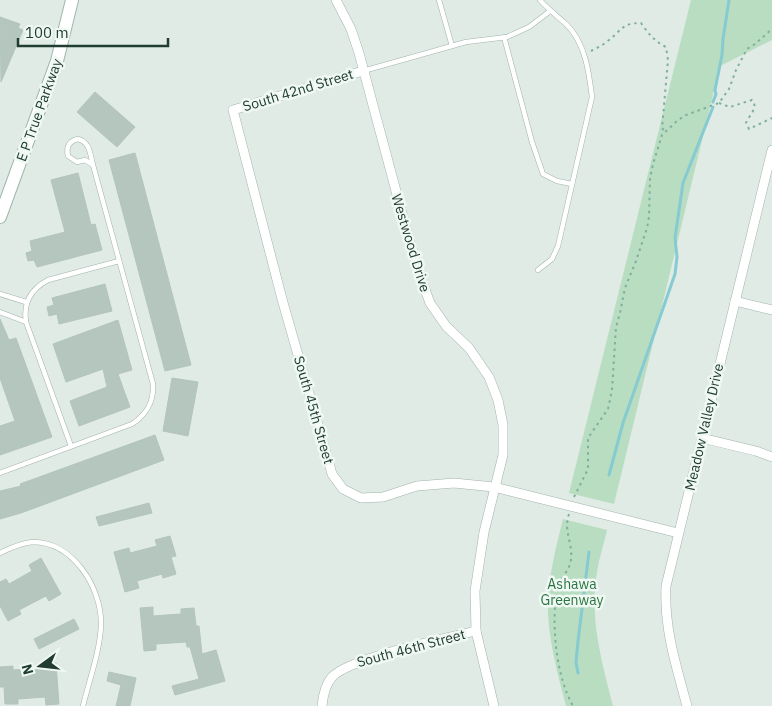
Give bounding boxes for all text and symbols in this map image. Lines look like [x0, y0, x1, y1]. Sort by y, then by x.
scale bar [18, 15, 168, 47]
text: 100 m [25, 23, 69, 42]
street label: E P True Parkway [12, 56, 66, 164]
street label: South 42nd Street [241, 65, 356, 115]
street label: Westwood Drive [388, 192, 435, 295]
street label: South 45th Street [290, 354, 338, 466]
street label: Meadow Valley Drive [681, 361, 727, 492]
park label: Ashawa Greenway [540, 575, 604, 609]
street label: South 46th Street [355, 625, 467, 671]
north arrow [15, 641, 65, 691]
text: N [17, 662, 37, 677]

